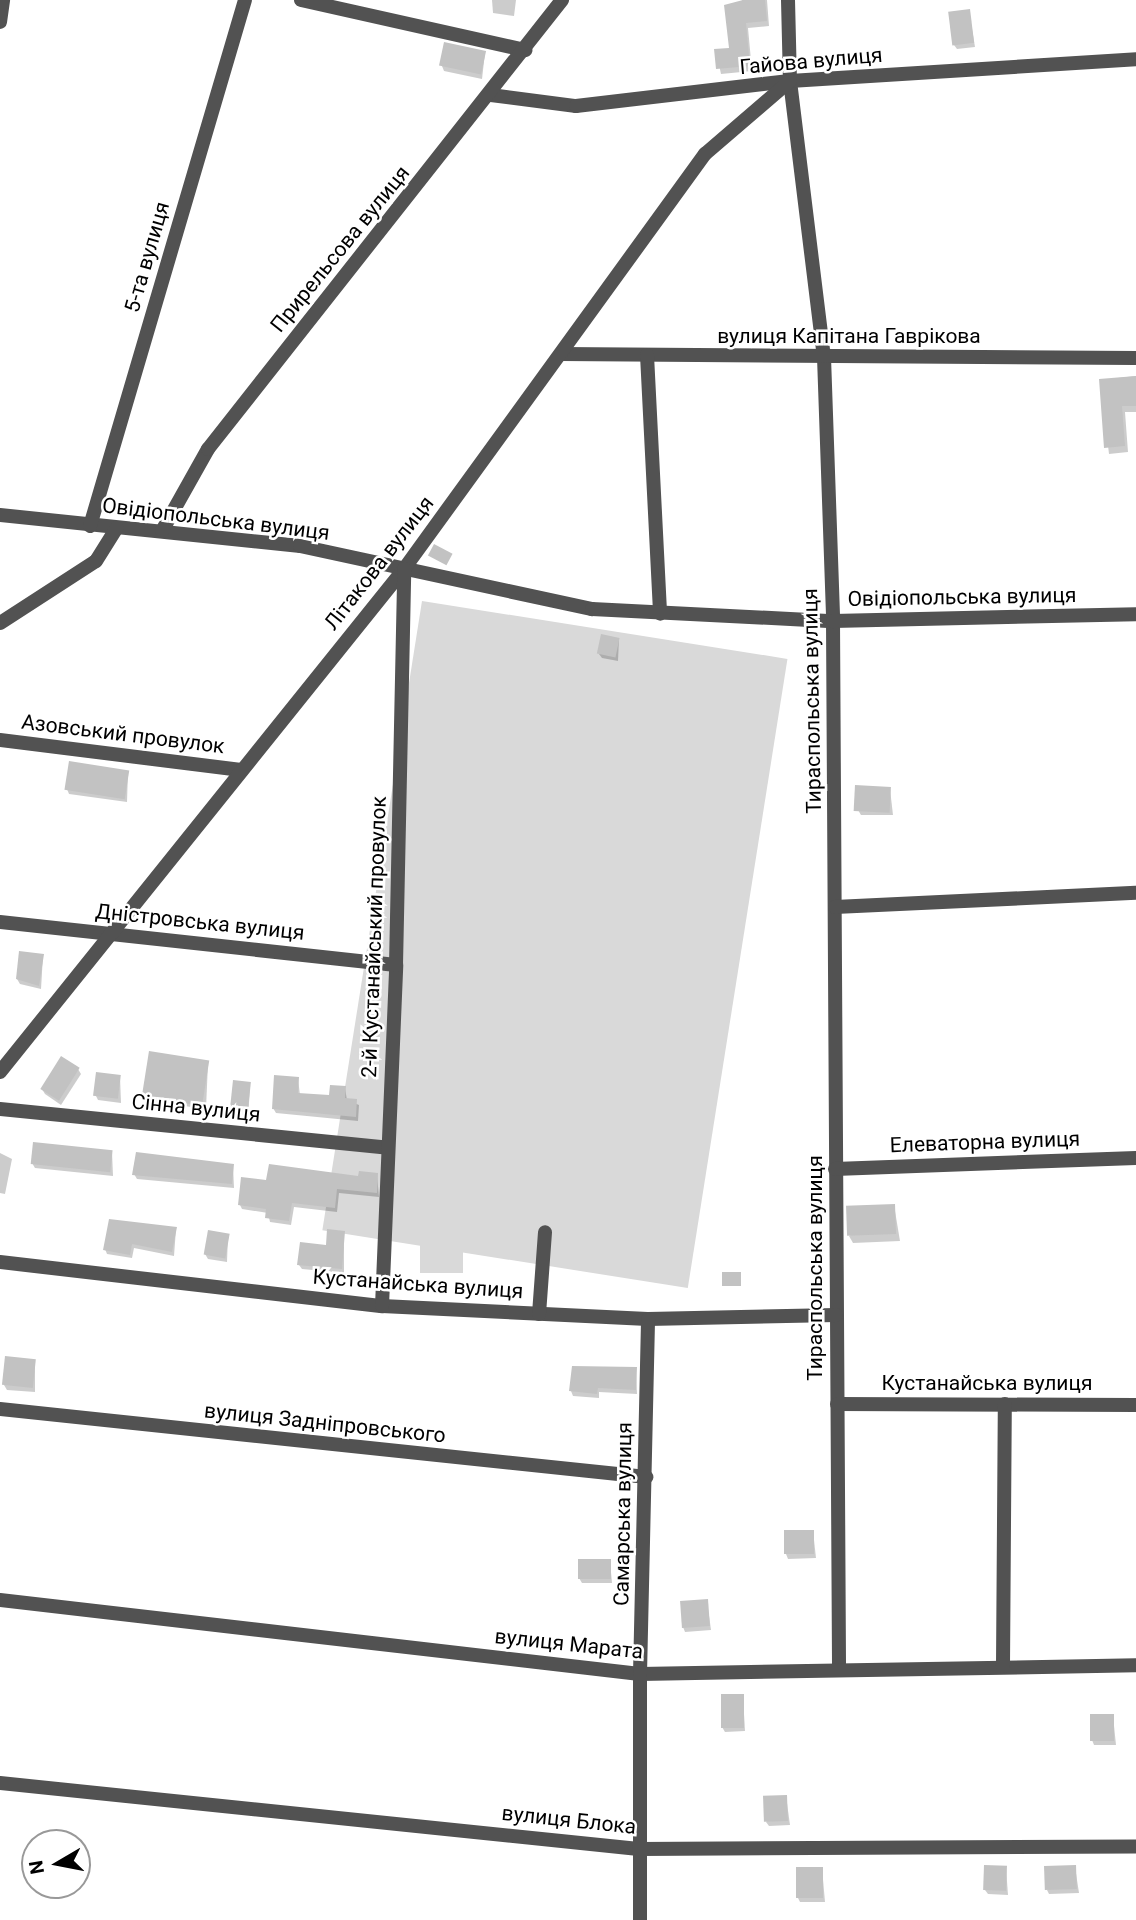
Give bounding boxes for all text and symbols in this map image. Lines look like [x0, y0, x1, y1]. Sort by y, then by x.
street label: Гайова вулиця [738, 42, 884, 80]
street label: Прирельсова вулиця [265, 161, 415, 337]
street label: 5-та вулиця [119, 199, 175, 315]
street label: вулиця Капітана Гаврікова [717, 323, 981, 349]
street label: Літакова вулиця [319, 491, 439, 635]
street label: Овідіопольська вулиця [101, 493, 331, 545]
street label: Овідіопольська вулиця [847, 582, 1077, 612]
street label: Тираспольська вулиця [797, 588, 827, 814]
street label: Азовський провулок [20, 709, 226, 759]
street label: 2-й Кустанайський провулок [356, 796, 392, 1078]
street label: Дністровська вулиця [94, 898, 306, 946]
street label: Сінна вулиця [130, 1089, 262, 1127]
street label: Елеваторна вулиця [889, 1126, 1081, 1158]
street label: Тираспольська вулиця [802, 1155, 828, 1381]
street label: Кустанайська вулиця [312, 1264, 524, 1304]
street label: Кустанайська вулиця [881, 1370, 1093, 1396]
street label: вулиця Задніпровського [203, 1398, 447, 1448]
street label: Самарська вулиця [609, 1422, 637, 1606]
street label: вулиця Марата [494, 1624, 644, 1664]
street label: вулиця Блока [501, 1800, 637, 1840]
north arrow [21, 1829, 91, 1899]
text: N [24, 1859, 49, 1876]

